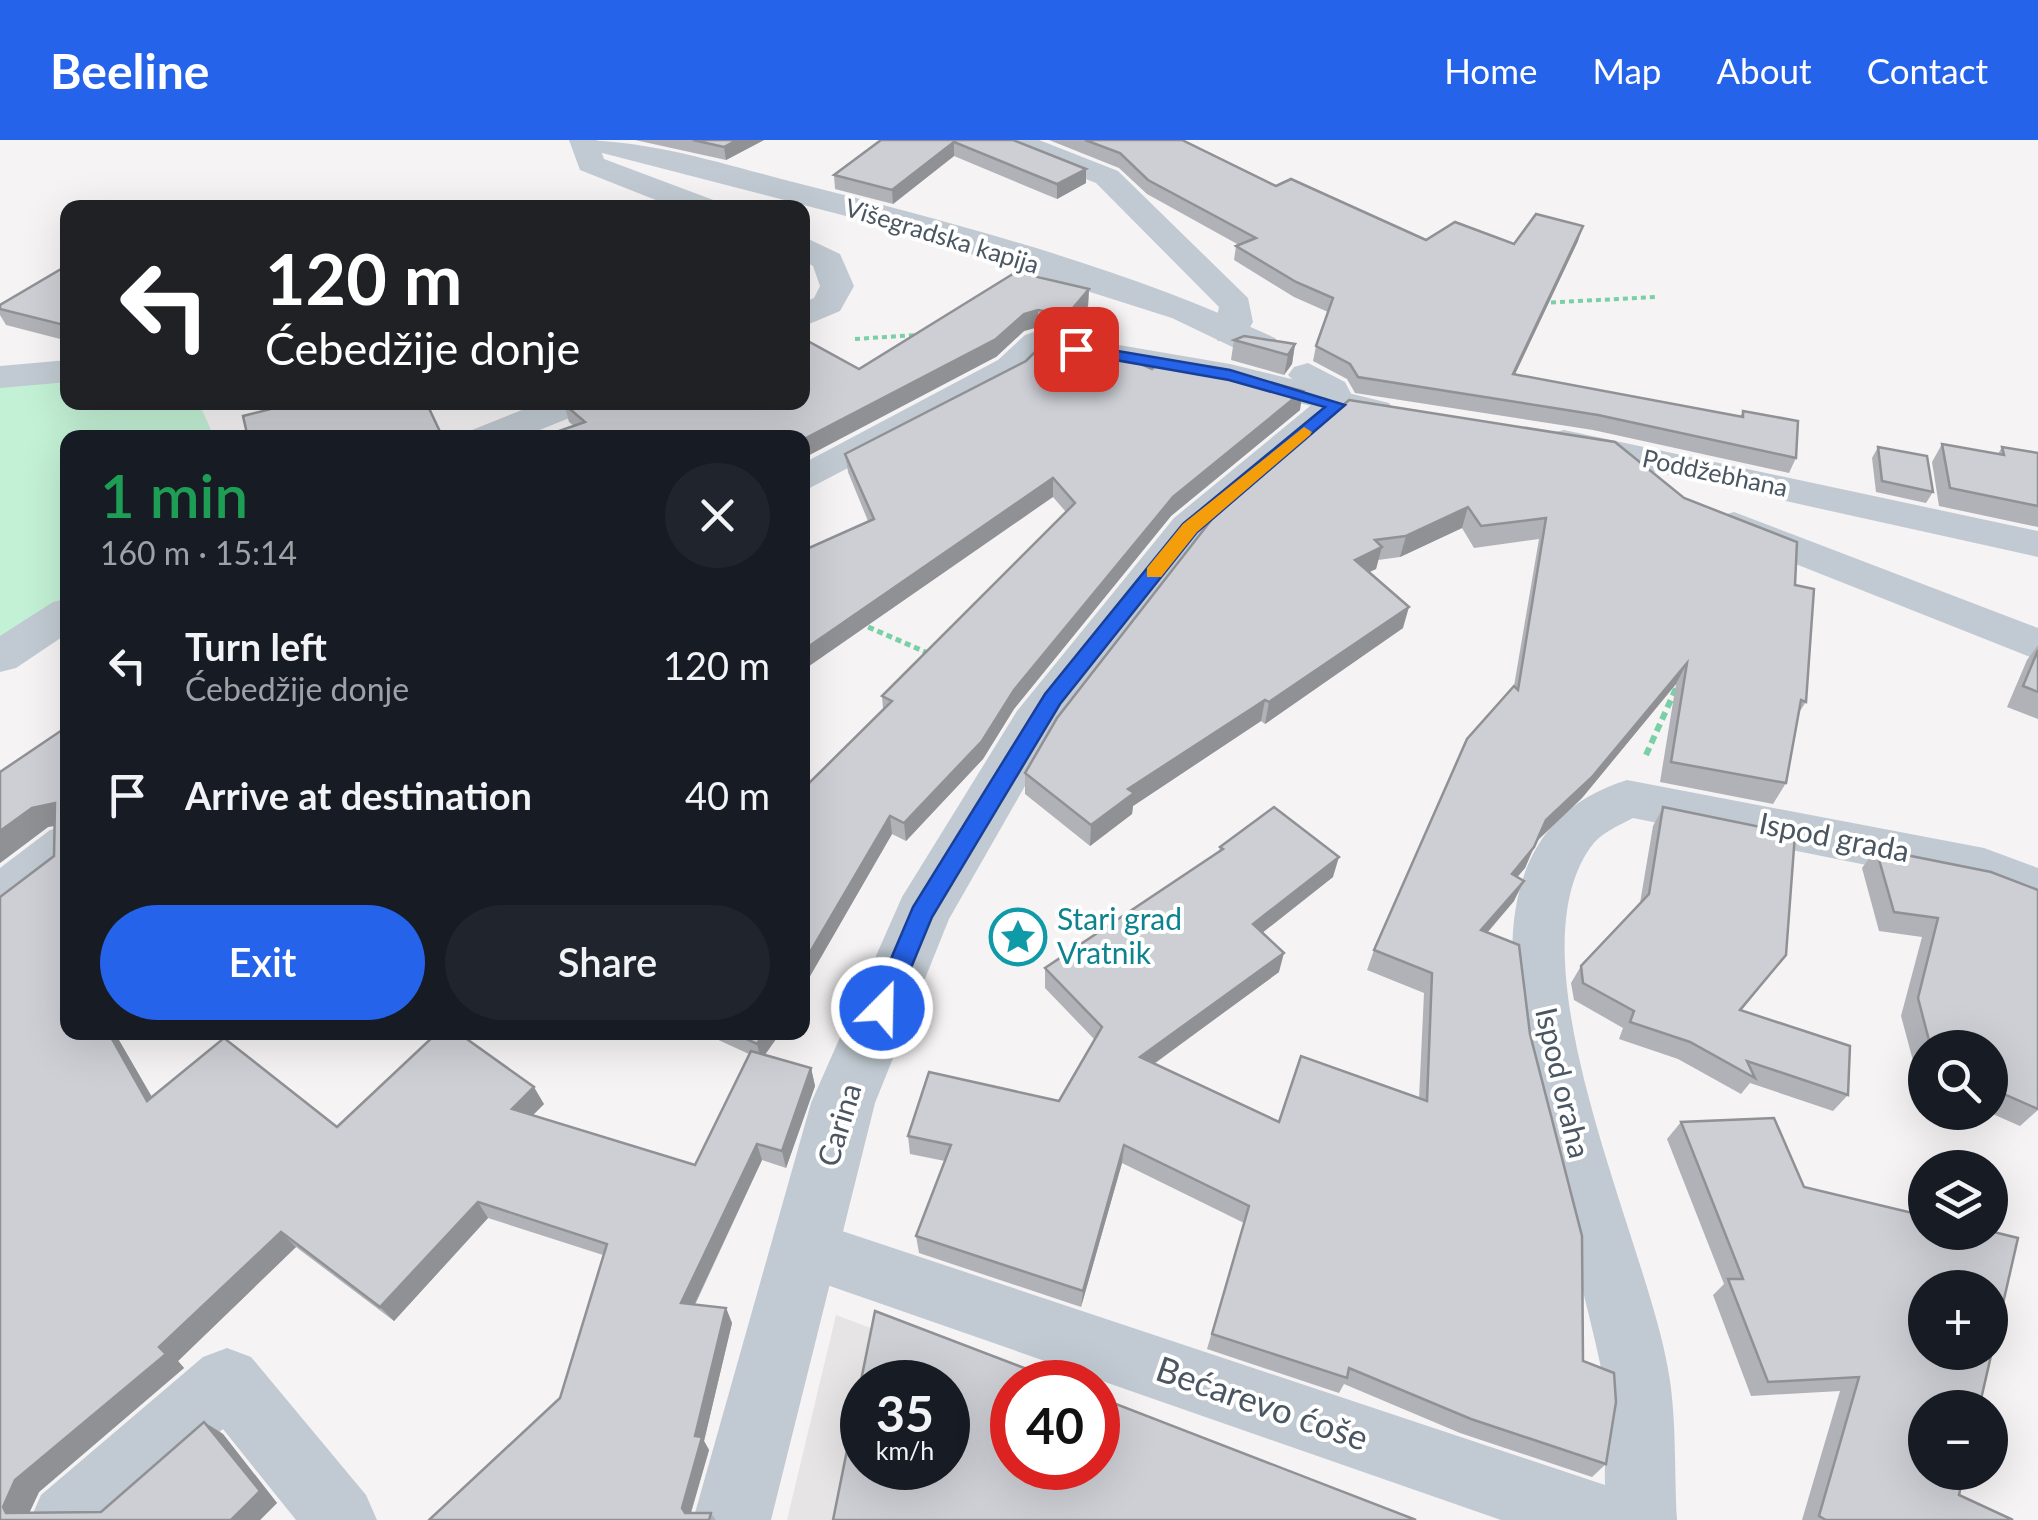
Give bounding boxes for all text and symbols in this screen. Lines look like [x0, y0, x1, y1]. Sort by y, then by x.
text: Beeline [50, 42, 209, 99]
text: Home [1444, 49, 1537, 91]
text: Map [1592, 49, 1661, 91]
text: About [1716, 49, 1812, 91]
text: Contact [1867, 49, 1988, 91]
street label: Višegradska kapija [842, 191, 1043, 279]
text: 120 m [265, 236, 462, 320]
icon: left [100, 240, 230, 370]
pin [1034, 307, 1119, 392]
text: Ćebedžije donje [265, 321, 580, 375]
icon: arrive [1049, 322, 1104, 377]
street label: Poddžebhana [1640, 442, 1790, 502]
text: 1 min [100, 459, 248, 531]
button: close [665, 463, 770, 568]
text: 160 m · 15:14 [100, 533, 297, 572]
text: Turn left [185, 623, 327, 669]
icon: left [100, 638, 155, 693]
text: 120 m [663, 642, 770, 688]
text: Ćebedžije donje [185, 669, 409, 708]
icon: arrive [100, 768, 155, 823]
text: Arrive at destination [185, 772, 532, 818]
text: 40 m [685, 772, 770, 818]
street label: Ispod grada [1756, 804, 1912, 868]
place label: Stari grad Vratnik [1057, 900, 1182, 970]
button: Exit [100, 905, 425, 1020]
button: Share [445, 905, 770, 1020]
place icon: Stari grad Vratnik [988, 907, 1048, 967]
position arrow [830, 956, 934, 1060]
street label: Ispod oraha [1529, 1004, 1599, 1161]
map controls [1908, 1030, 2008, 1490]
button: search [1908, 1030, 2008, 1130]
street label: Carina [808, 1079, 868, 1170]
button: layers [1908, 1150, 2008, 1250]
button: + [1908, 1270, 2008, 1370]
street label: Bećarevo ćoše [1151, 1346, 1374, 1458]
speed limit sign: 40 [990, 1360, 1120, 1490]
text: 35 [876, 1383, 934, 1443]
button: − [1908, 1390, 2008, 1490]
text: km/h [876, 1435, 934, 1465]

